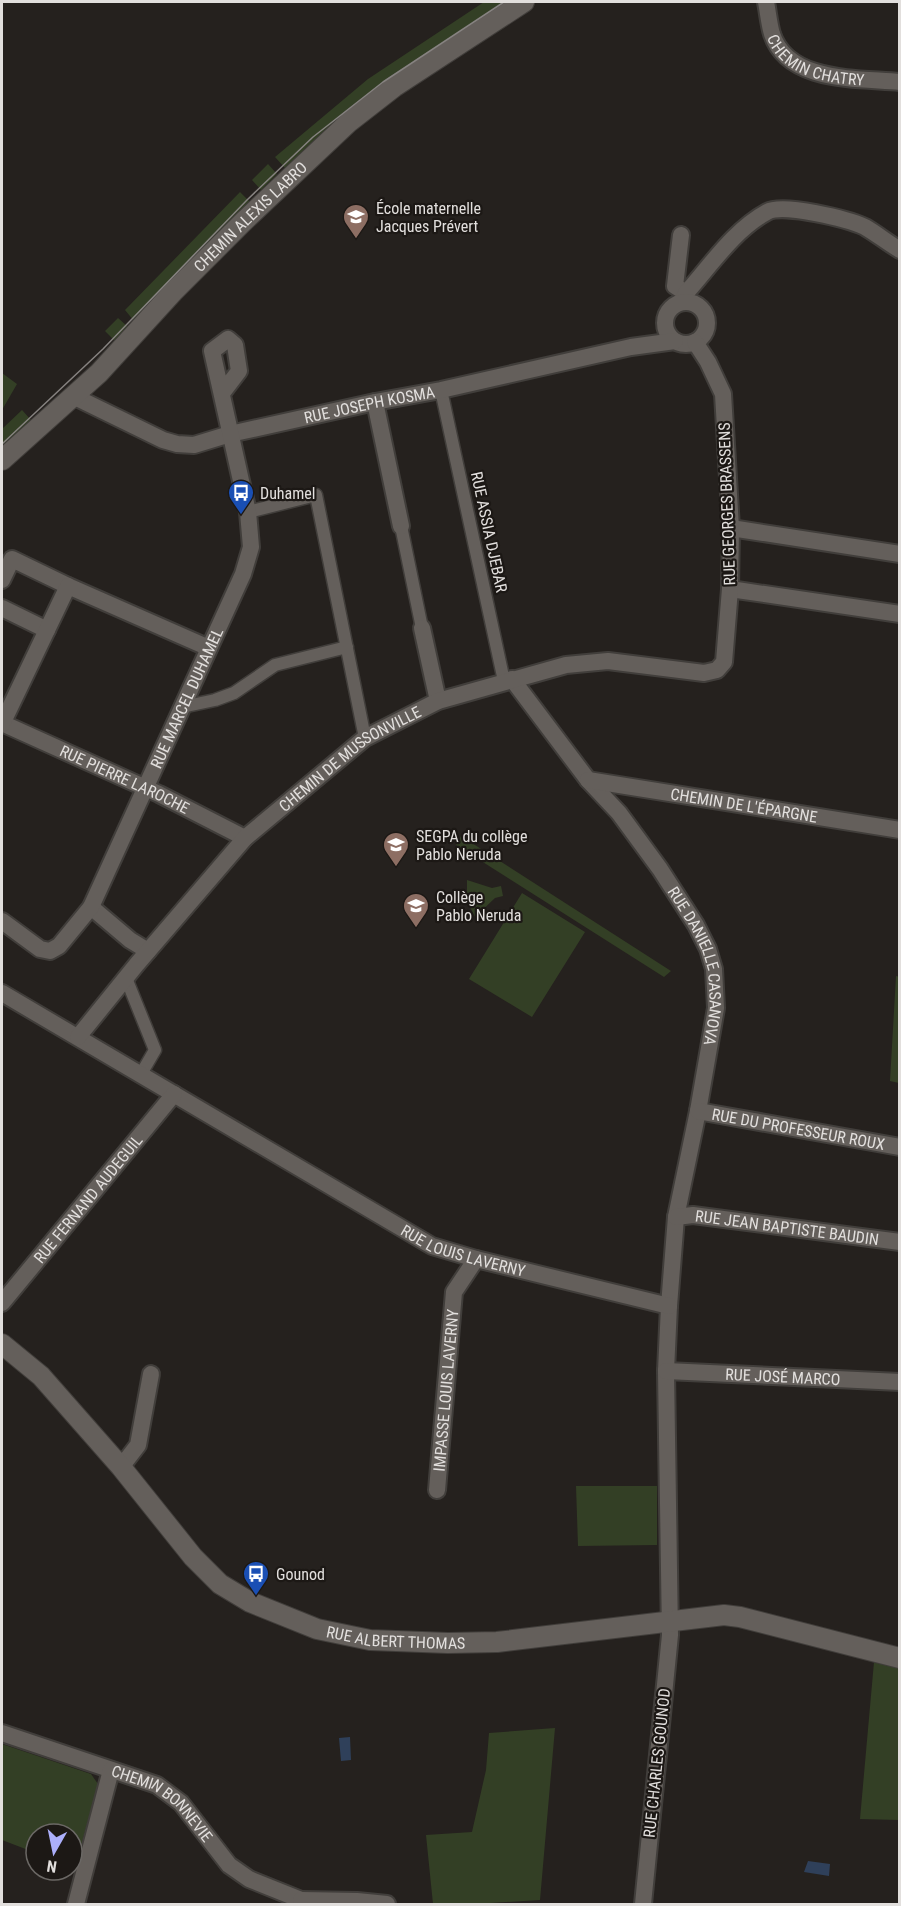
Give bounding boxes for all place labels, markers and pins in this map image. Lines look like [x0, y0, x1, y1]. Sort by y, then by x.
place label: École maternelle Jacques Prévert [376, 199, 481, 236]
school or university icon: École maternelle Jacques Prévert [341, 202, 371, 240]
bus stop icon: Duhamel [226, 478, 256, 516]
place label: Duhamel [260, 484, 315, 503]
place label: SEGPA du collège Pablo Neruda [416, 827, 527, 864]
school or university icon: SEGPA du collège Pablo Neruda [381, 830, 411, 868]
place label: Collège Pablo Neruda [436, 888, 521, 925]
school or university icon: Collège Pablo Neruda [401, 891, 431, 929]
bus stop icon: Gounod [241, 1559, 271, 1597]
place label: Gounod [276, 1565, 325, 1584]

